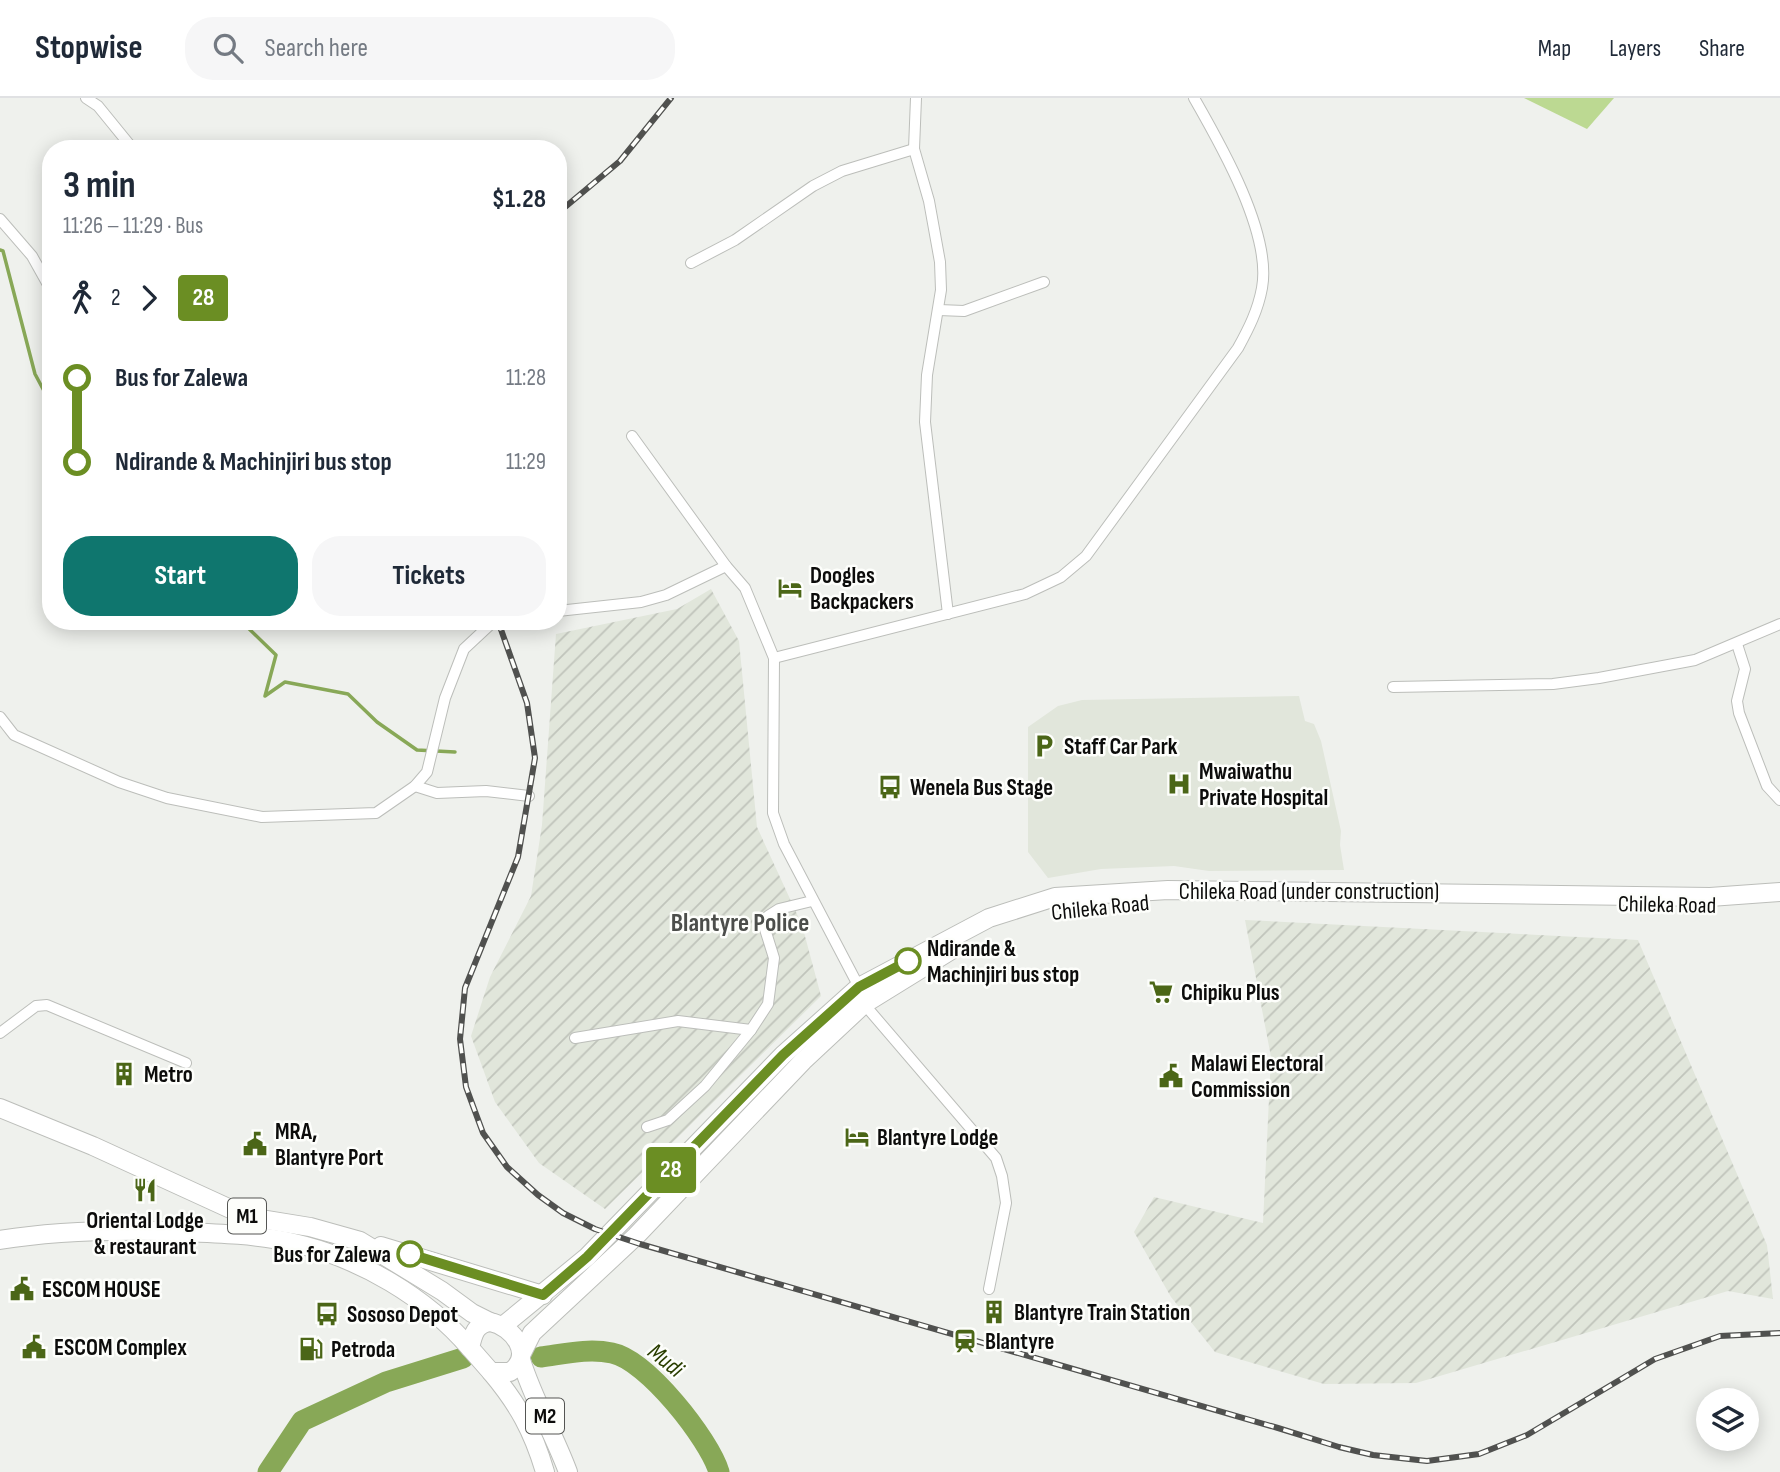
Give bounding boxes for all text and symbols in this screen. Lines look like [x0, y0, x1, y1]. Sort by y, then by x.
search box [185, 17, 675, 80]
text: Stopwise [35, 28, 143, 68]
icon: search [209, 29, 247, 67]
text: Search here [265, 33, 368, 64]
text: Map [1538, 34, 1571, 63]
text: Layers [1609, 34, 1661, 63]
text: Share [1699, 34, 1745, 63]
text: 3 min [63, 163, 136, 208]
text: $1.28 [492, 184, 546, 215]
text: 11:26 – 11:29 · Bus [63, 212, 203, 240]
icon: walk [63, 279, 101, 317]
icon: forward [130, 279, 168, 317]
text: 28 [192, 283, 214, 312]
text: 2 [111, 284, 120, 312]
text: Bus for Zalewa [115, 363, 248, 394]
text: 11:28 [506, 364, 546, 392]
text: Ndirande & Machinjiri bus stop [115, 447, 392, 478]
text: 11:29 [506, 448, 546, 476]
button: Start [63, 536, 298, 616]
button: Tickets [312, 536, 546, 616]
place label: Doogles Backpackers [810, 562, 914, 616]
hotel icon: Doogles Backpackers [776, 574, 804, 602]
parking icon: Staff Car Park [1030, 732, 1058, 760]
place label: Staff Car Park [1064, 733, 1178, 761]
place label: Mwaiwathu Private Hospital [1199, 758, 1328, 812]
hospital icon: Mwaiwathu Private Hospital [1165, 770, 1193, 798]
bus stop icon: Wenela Bus Stage [876, 773, 904, 801]
place label: Wenela Bus Stage [910, 774, 1053, 802]
street label: Chileka Road (under construction) [1179, 878, 1439, 906]
street label: Chileka Road [1050, 889, 1151, 927]
street label: Chileka Road [1618, 890, 1716, 920]
district label: Blantyre Police [671, 908, 809, 939]
place label: Ndirande & Machinjiri bus stop [927, 935, 1079, 989]
marker: Ndirande & Machinjiri bus stop [895, 948, 921, 974]
supermarket icon: Chipiku Plus [1147, 978, 1175, 1006]
place label: Chipiku Plus [1181, 979, 1280, 1007]
place label: Malawi Electoral Commission [1191, 1050, 1324, 1104]
building icon: Metro [110, 1060, 138, 1088]
place label: Metro [144, 1061, 193, 1089]
public building icon: Malawi Electoral Commission [1157, 1062, 1185, 1090]
place label: MRA, Blantyre Port [275, 1118, 384, 1172]
hotel icon: Blantyre Lodge [843, 1123, 871, 1151]
place label: Blantyre Lodge [877, 1124, 998, 1152]
public building icon: MRA, Blantyre Port [241, 1130, 269, 1158]
line badge: 28 [640, 1147, 702, 1193]
text: 28 [660, 1155, 682, 1184]
restaurant icon: Oriental Lodge & restaurant [131, 1176, 159, 1204]
road number: M1 [228, 1198, 266, 1234]
place label: Oriental Lodge & restaurant [86, 1207, 204, 1261]
place label: Bus for Zalewa [273, 1241, 391, 1269]
marker: Bus for Zalewa [397, 1241, 423, 1267]
public building icon: ESCOM HOUSE [8, 1275, 36, 1303]
place label: ESCOM HOUSE [42, 1276, 161, 1304]
building icon: Blantyre Train Station [980, 1298, 1008, 1326]
place label: Blantyre Train Station [1014, 1299, 1190, 1327]
bus stop icon: Sososo Depot [313, 1300, 341, 1328]
place label: Sososo Depot [347, 1301, 458, 1329]
station icon: Blantyre [951, 1327, 979, 1355]
place label: Blantyre [985, 1328, 1054, 1356]
public building icon: ESCOM Complex [20, 1333, 48, 1361]
place label: ESCOM Complex [54, 1334, 187, 1362]
fuel station icon: Petroda [297, 1335, 325, 1363]
place label: Petroda [331, 1336, 395, 1364]
water label: Mudi [642, 1337, 690, 1384]
map controls [1696, 1388, 1759, 1451]
button: layers [1696, 1388, 1759, 1451]
road number: M2 [526, 1398, 564, 1434]

